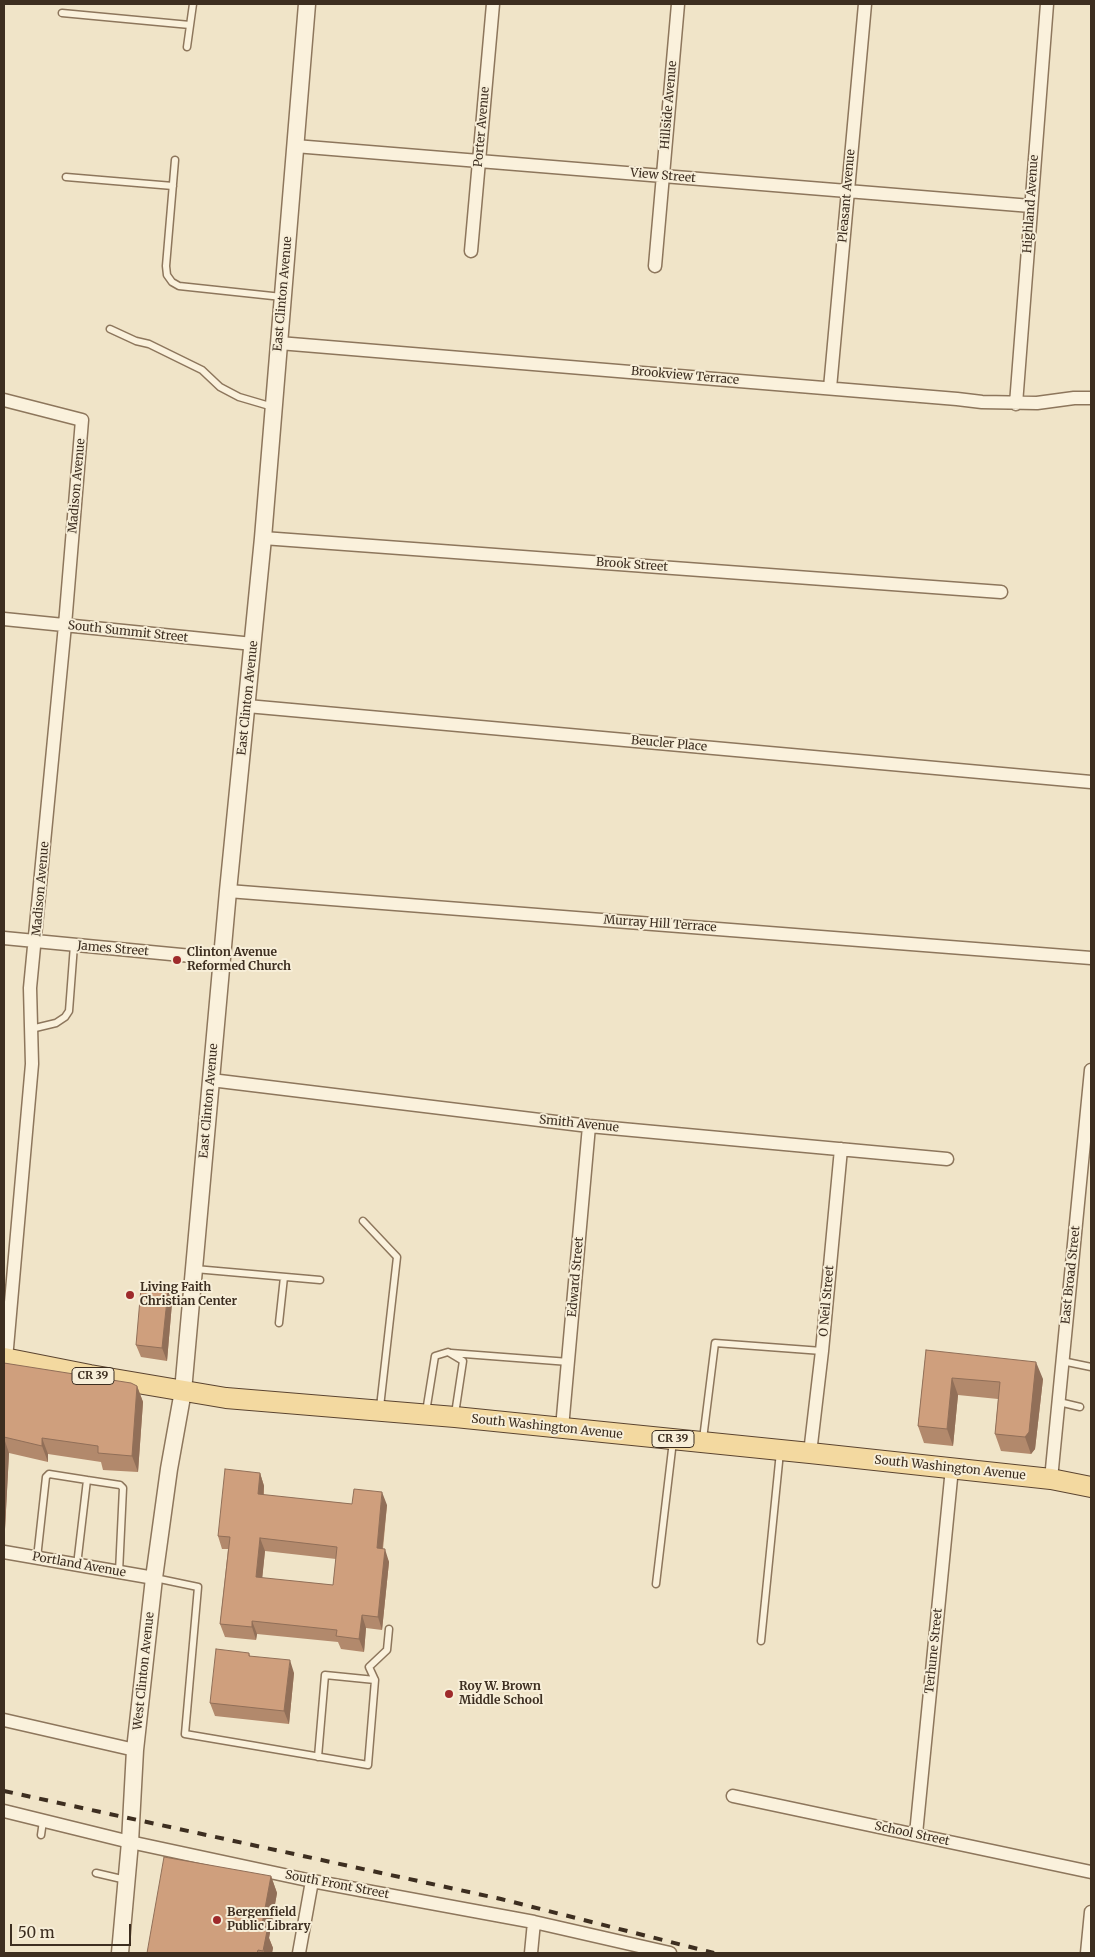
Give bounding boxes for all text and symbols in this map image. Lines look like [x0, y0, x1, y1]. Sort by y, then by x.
street label: Hillside Avenue [658, 60, 680, 150]
street label: Porter Avenue [471, 86, 493, 168]
street label: Pleasant Avenue [836, 149, 858, 243]
street label: Highland Avenue [1020, 154, 1042, 254]
street label: View Street [630, 166, 696, 186]
street label: East Clinton Avenue [271, 236, 295, 352]
street label: Brookview Terrace [630, 364, 740, 388]
street label: Madison Avenue [66, 438, 88, 534]
street label: Brook Street [596, 555, 668, 575]
street label: South Summit Street [67, 619, 189, 645]
street label: East Clinton Avenue [235, 640, 261, 756]
street label: Beucler Place [630, 734, 708, 754]
street label: Madison Avenue [30, 841, 52, 937]
street label: Murray Hill Terrace [603, 913, 717, 935]
street label: James Street [77, 939, 149, 959]
place label: Clinton Avenue Reformed Church [187, 946, 291, 974]
marker: Clinton Avenue Reformed Church [171, 954, 183, 966]
street label: East Clinton Avenue [197, 1043, 221, 1159]
street label: Smith Avenue [538, 1113, 620, 1135]
street label: East Broad Street [1059, 1225, 1083, 1325]
street label: Edward Street [565, 1236, 587, 1318]
street label: O Neil Street [817, 1265, 837, 1337]
place label: Living Faith Christian Center [140, 1281, 237, 1309]
marker: Living Faith Christian Center [124, 1289, 136, 1301]
road number: CR 39 [72, 1368, 114, 1384]
street label: South Washington Avenue [471, 1412, 623, 1442]
road number: CR 39 [652, 1430, 694, 1448]
street label: South Washington Avenue [874, 1453, 1026, 1483]
street label: Portland Avenue [31, 1550, 127, 1580]
street label: Terhune Street [922, 1608, 946, 1694]
street label: West Clinton Avenue [131, 1611, 157, 1731]
place label: Roy W. Brown Middle School [459, 1680, 543, 1708]
marker: Roy W. Brown Middle School [443, 1688, 455, 1700]
street label: School Street [873, 1819, 951, 1849]
street label: South Front Street [284, 1868, 390, 1902]
place label: Bergenfield Public Library [227, 1906, 311, 1934]
scale bar [12, 1914, 134, 1946]
marker: Bergenfield Public Library [211, 1914, 223, 1926]
text: 50 m [18, 1923, 55, 1942]

